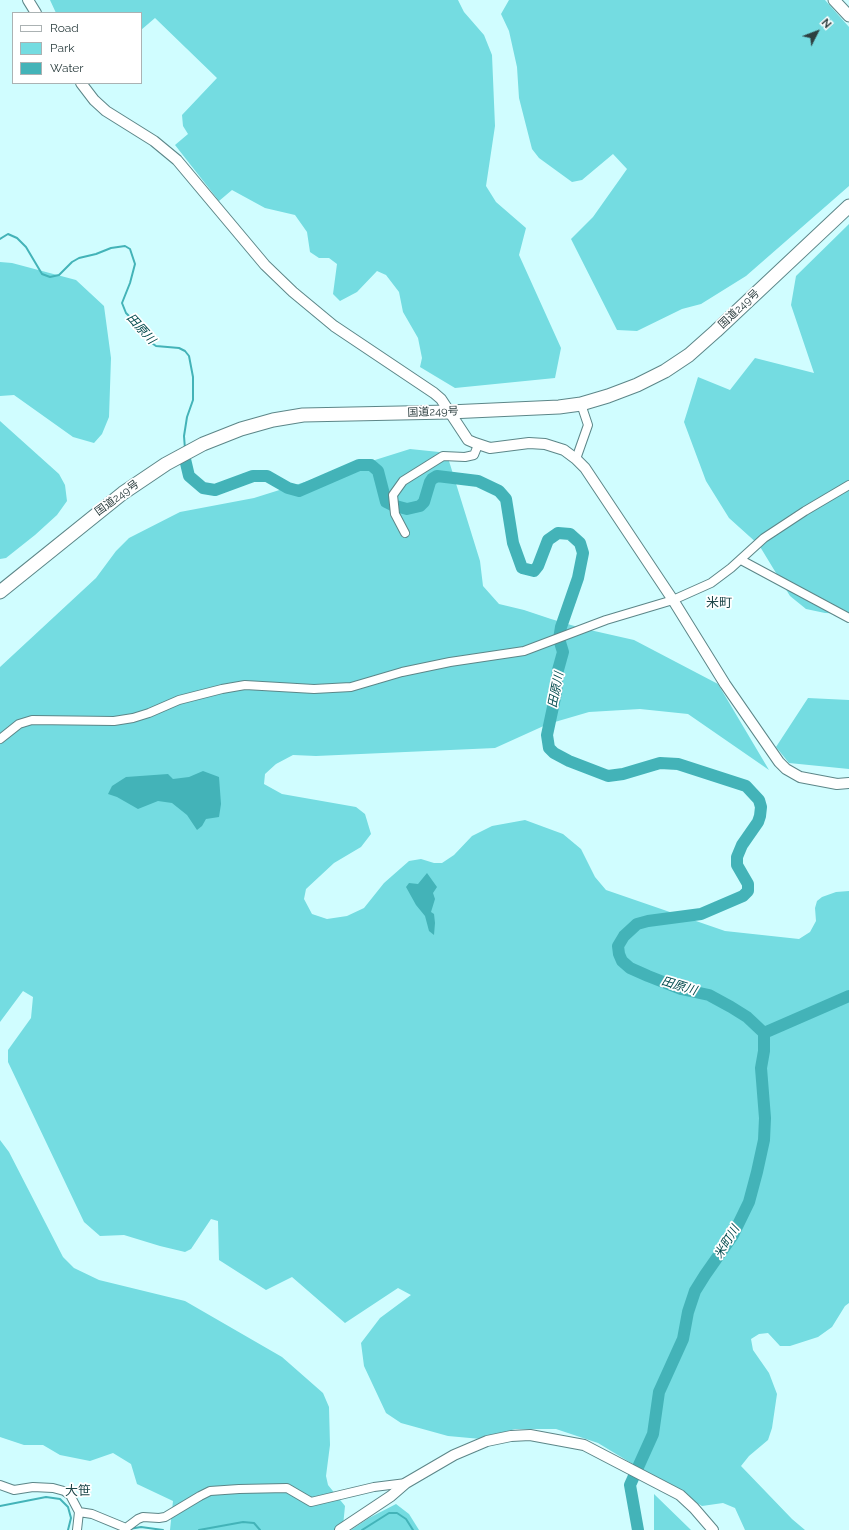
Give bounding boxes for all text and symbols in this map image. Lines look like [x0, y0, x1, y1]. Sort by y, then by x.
legend [12, 12, 142, 84]
north arrow [797, 12, 837, 52]
text: N [819, 16, 834, 31]
text: Road [50, 21, 79, 35]
text: Park [50, 41, 75, 55]
text: Water [50, 61, 84, 75]
street label: 国道249号 [716, 287, 762, 331]
water label: 田原川 [124, 311, 158, 347]
street label: 国道249号 [407, 405, 459, 419]
street label: 国道249号 [92, 478, 142, 518]
district label: 米町 [706, 595, 732, 611]
water label: 田原川 [545, 671, 567, 709]
water label: 田原川 [660, 974, 698, 998]
water label: 米町川 [712, 1223, 742, 1261]
district label: 大笹 [65, 1483, 91, 1499]

